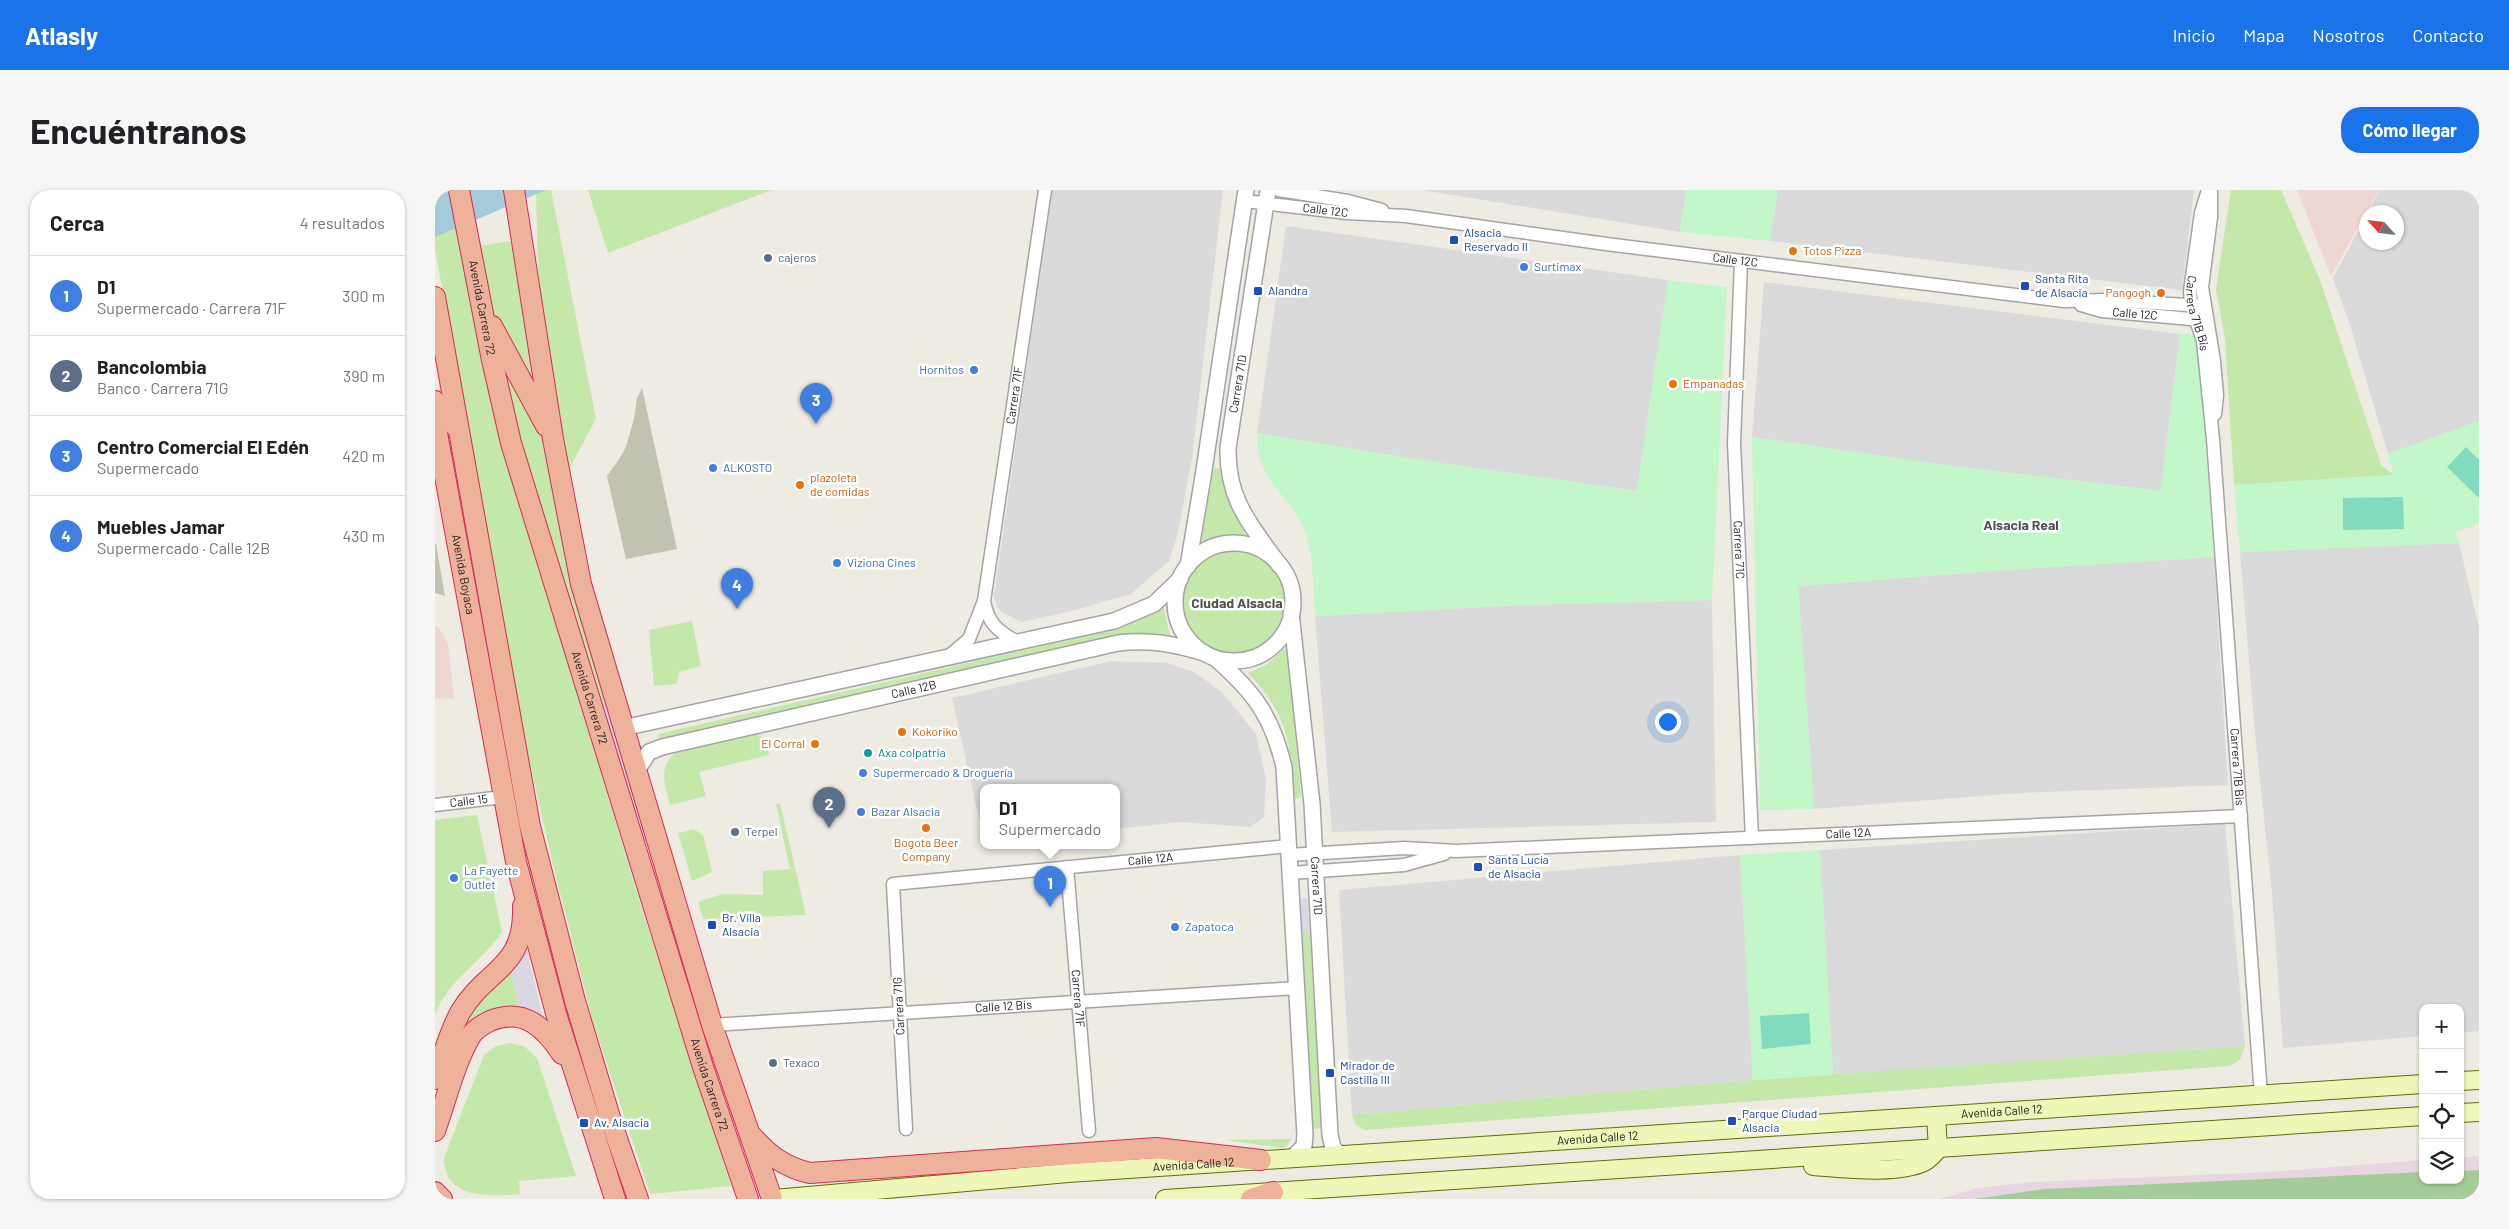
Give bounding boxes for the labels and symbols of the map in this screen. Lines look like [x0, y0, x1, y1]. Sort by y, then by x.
street label: Calle 12C [1302, 200, 1349, 219]
north arrow [2359, 205, 2404, 250]
place label: Alsacia Reservado II [1464, 225, 1528, 253]
marker: Alsacia Reservado II [1448, 234, 1460, 246]
place label: Totos Pizza [1803, 243, 1861, 257]
marker: Totos Pizza [1787, 245, 1799, 257]
street label: Calle 12C [1712, 249, 1759, 269]
place label: cajeros [778, 250, 817, 264]
marker: cajeros [762, 252, 774, 264]
street label: Avenida Carrera 72 [467, 259, 499, 357]
place label: Surtimax [1534, 259, 1581, 273]
marker: Surtimax [1518, 261, 1530, 273]
place label: Santa Rita de Alsacia [2035, 271, 2088, 299]
street label: Carrera 71B Bis [2184, 275, 2212, 352]
marker: Santa Rita de Alsacia [2019, 280, 2031, 292]
place label: Alandra [1268, 283, 1308, 297]
marker: Alandra [1252, 285, 1264, 297]
place label: Pangogh [2105, 285, 2151, 299]
marker: Pangogh [2155, 287, 2167, 299]
street label: Calle 12C [2112, 304, 2158, 322]
street label: Carrera 71D [1226, 354, 1249, 414]
place label: Hornitos [919, 362, 964, 376]
marker: Hornitos [968, 364, 980, 376]
street label: Carrera 71F [1002, 365, 1025, 425]
place label: Empanadas [1683, 376, 1744, 390]
marker: Empanadas [1667, 378, 1679, 390]
pin: 3 [800, 383, 832, 424]
place label: ALKOSTO [723, 460, 772, 474]
marker: ALKOSTO [707, 462, 719, 474]
place label: plazoleta de comidas [810, 470, 870, 498]
marker: plazoleta de comidas [794, 479, 806, 491]
district label: Alsacia Real [1983, 516, 2059, 533]
street label: Carrera 71C [1732, 520, 1748, 579]
street label: Avenida Boyaca [450, 533, 478, 615]
place label: Viziona Cines [847, 555, 916, 569]
marker: Viziona Cines [831, 557, 843, 569]
pin: 4 [721, 568, 753, 609]
district label: Ciudad Alsacia [1191, 594, 1283, 611]
street label: Avenida Carrera 72 [569, 649, 611, 746]
street label: Calle 12B [890, 677, 937, 701]
your location [1655, 709, 1681, 735]
place label: Kokoriko [912, 724, 958, 738]
marker: Kokoriko [896, 726, 908, 738]
street label: Carrera 71B Bis [2228, 728, 2248, 806]
place label: El Corral [761, 736, 805, 750]
marker: El Corral [809, 738, 821, 750]
place label: Axa colpatria [878, 745, 946, 759]
marker: Axa colpatria [862, 747, 874, 759]
place label: Supermercado & Droguería [873, 765, 1013, 779]
marker: Supermercado & Droguería [857, 767, 869, 779]
pin: 2 [813, 787, 845, 828]
street label: Calle 15 [449, 791, 488, 809]
place label: Bazar Alsacia [871, 804, 940, 818]
marker: Bazar Alsacia [855, 806, 867, 818]
marker: Bogota Beer Company [920, 822, 932, 834]
place label: Terpel [745, 824, 777, 838]
street label: Calle 12A [1825, 825, 1871, 841]
marker: Terpel [729, 826, 741, 838]
place label: Bogota Beer Company [894, 835, 959, 863]
street label: Calle 12A [1127, 849, 1174, 867]
place label: Santa Lucía de Alsacia [1488, 852, 1549, 880]
street label: Carrera 71D [1309, 856, 1326, 915]
marker: Santa Lucía de Alsacia [1472, 861, 1484, 873]
place label: La Fayette Outlet [464, 863, 518, 891]
pin: 1 [1034, 866, 1066, 907]
marker: La Fayette Outlet [448, 872, 460, 884]
place label: Br. Villa Alsacia [722, 910, 761, 938]
marker: Br. Villa Alsacia [706, 919, 718, 931]
place label: Zapatoca [1185, 919, 1234, 933]
marker: Zapatoca [1169, 921, 1181, 933]
street label: Carrera 71F [1070, 969, 1088, 1028]
street label: Carrera 71G [889, 976, 907, 1036]
street label: Calle 12 Bis [974, 997, 1033, 1014]
street label: Avenida Carrera 72 [689, 1036, 732, 1133]
place label: Texaco [783, 1055, 820, 1069]
marker: Texaco [767, 1057, 779, 1069]
place label: Mirador de Castilla III [1340, 1058, 1395, 1086]
marker: Mirador de Castilla III [1324, 1067, 1336, 1079]
street label: Avenida Calle 12 [1960, 1101, 2043, 1120]
place label: Parque Ciudad Alsacia [1742, 1106, 1817, 1134]
place label: Av. Alsacia [594, 1115, 649, 1129]
marker: Parque Ciudad Alsacia [1726, 1115, 1738, 1127]
marker: Av. Alsacia [578, 1117, 590, 1129]
street label: Avenida Calle 12 [1556, 1128, 1639, 1147]
street label: Avenida Calle 12 [1152, 1154, 1235, 1173]

